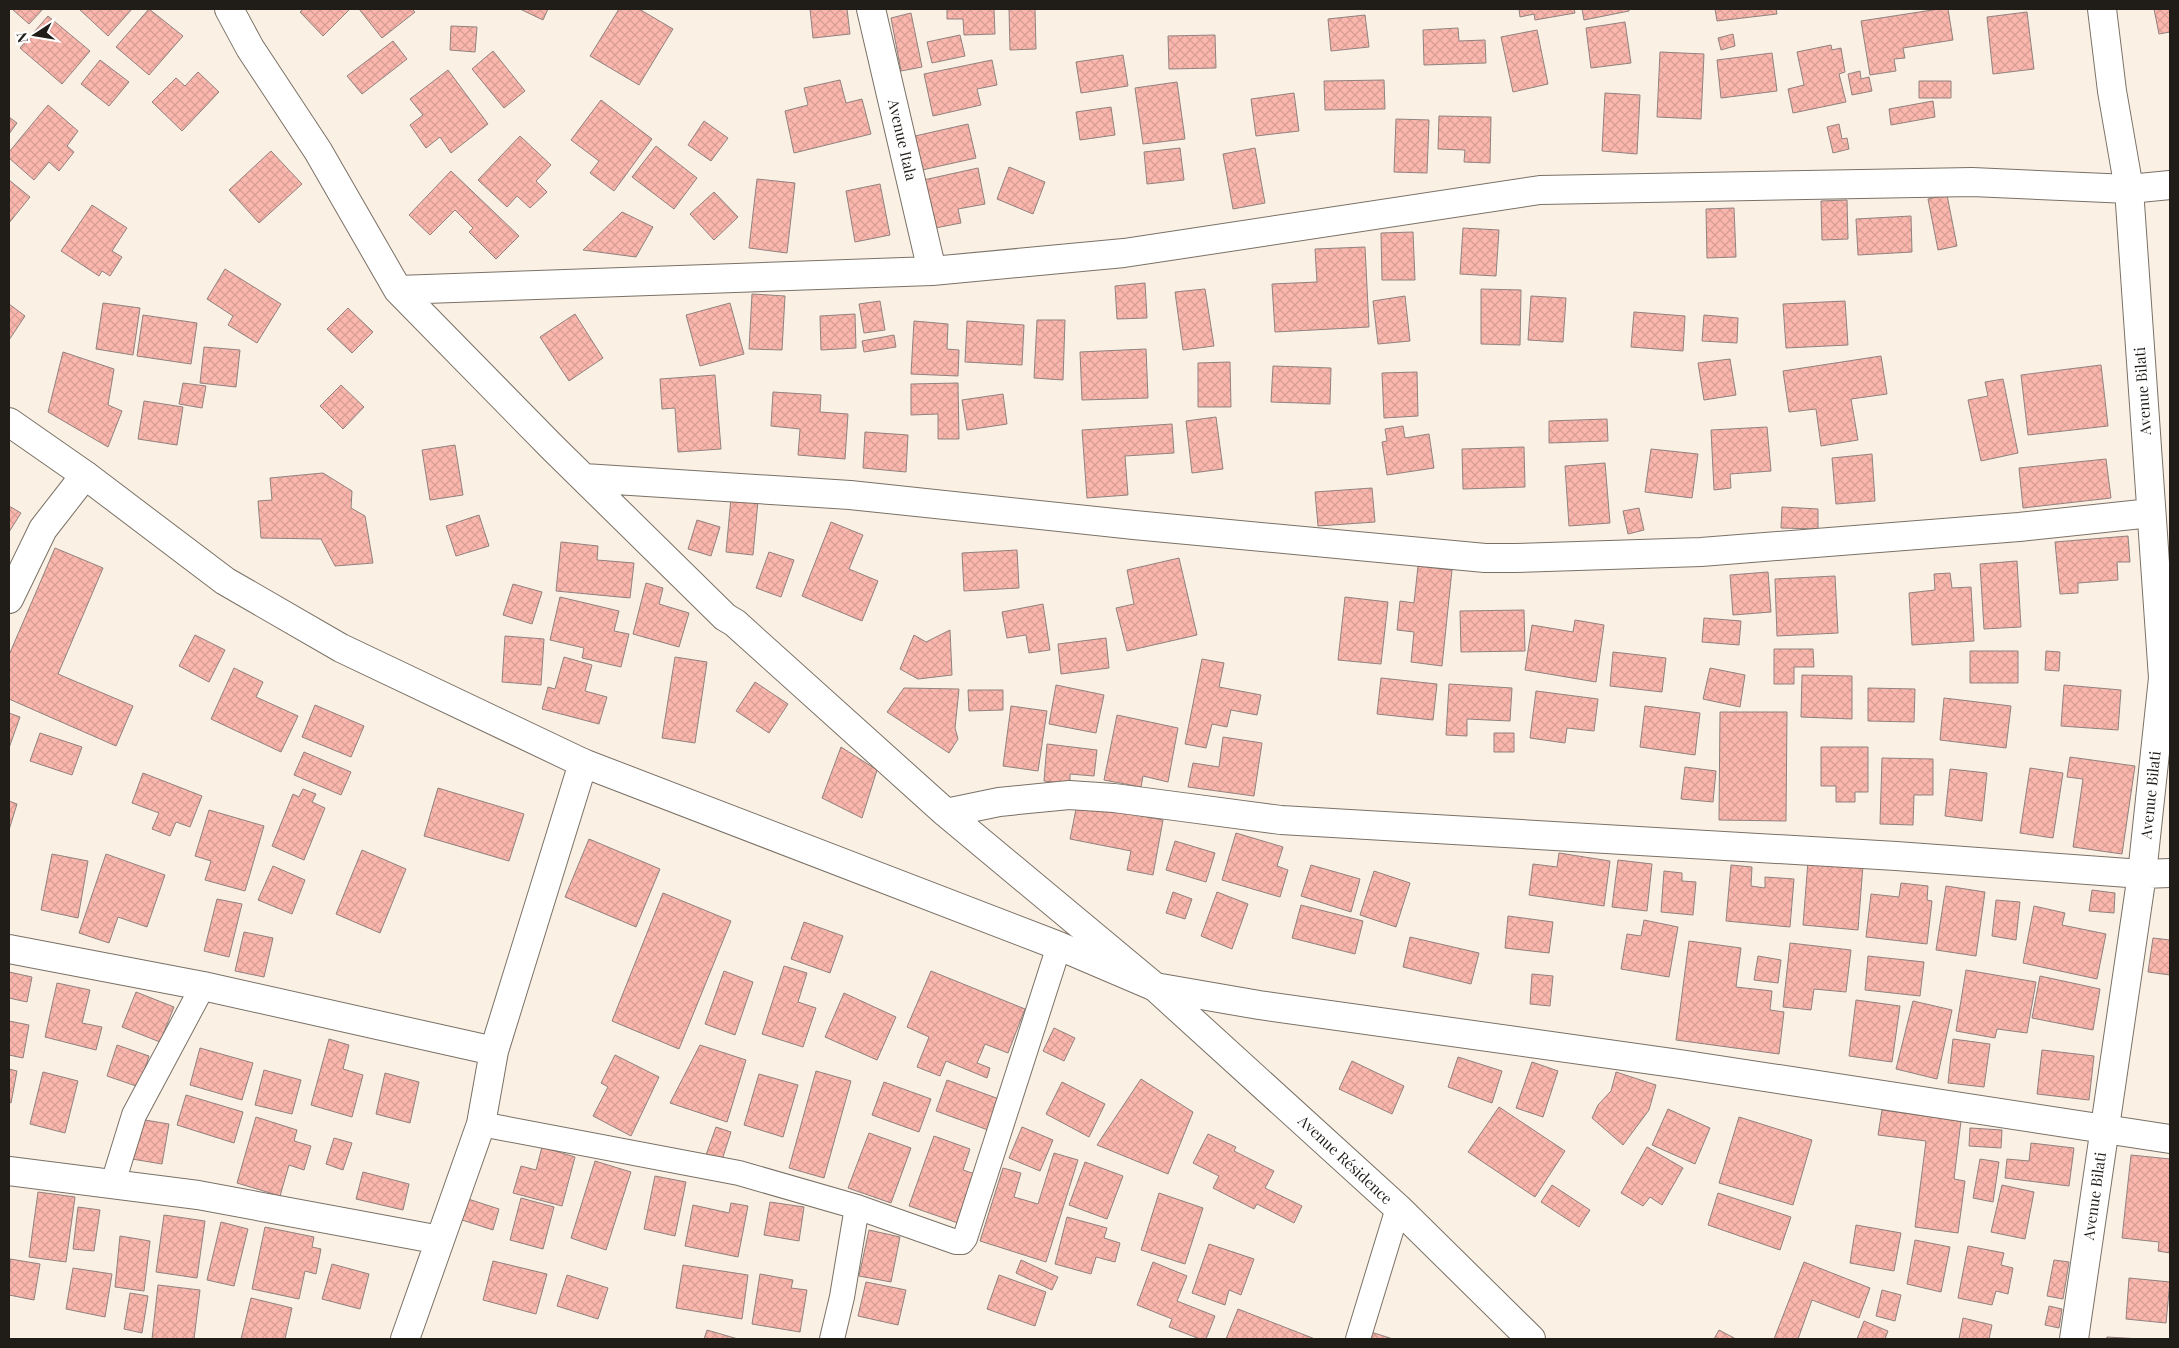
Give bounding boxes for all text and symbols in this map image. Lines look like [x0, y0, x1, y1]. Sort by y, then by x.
north arrow [10, 10, 60, 60]
text: N [11, 31, 32, 45]
street label: Avenue Itala [884, 96, 922, 183]
street label: Avenue Bilati [2129, 346, 2155, 437]
street label: Avenue Bilati [2135, 749, 2165, 841]
street label: Avenue Résidence [1294, 1110, 1397, 1208]
street label: Avenue Bilati [2078, 1150, 2110, 1242]

